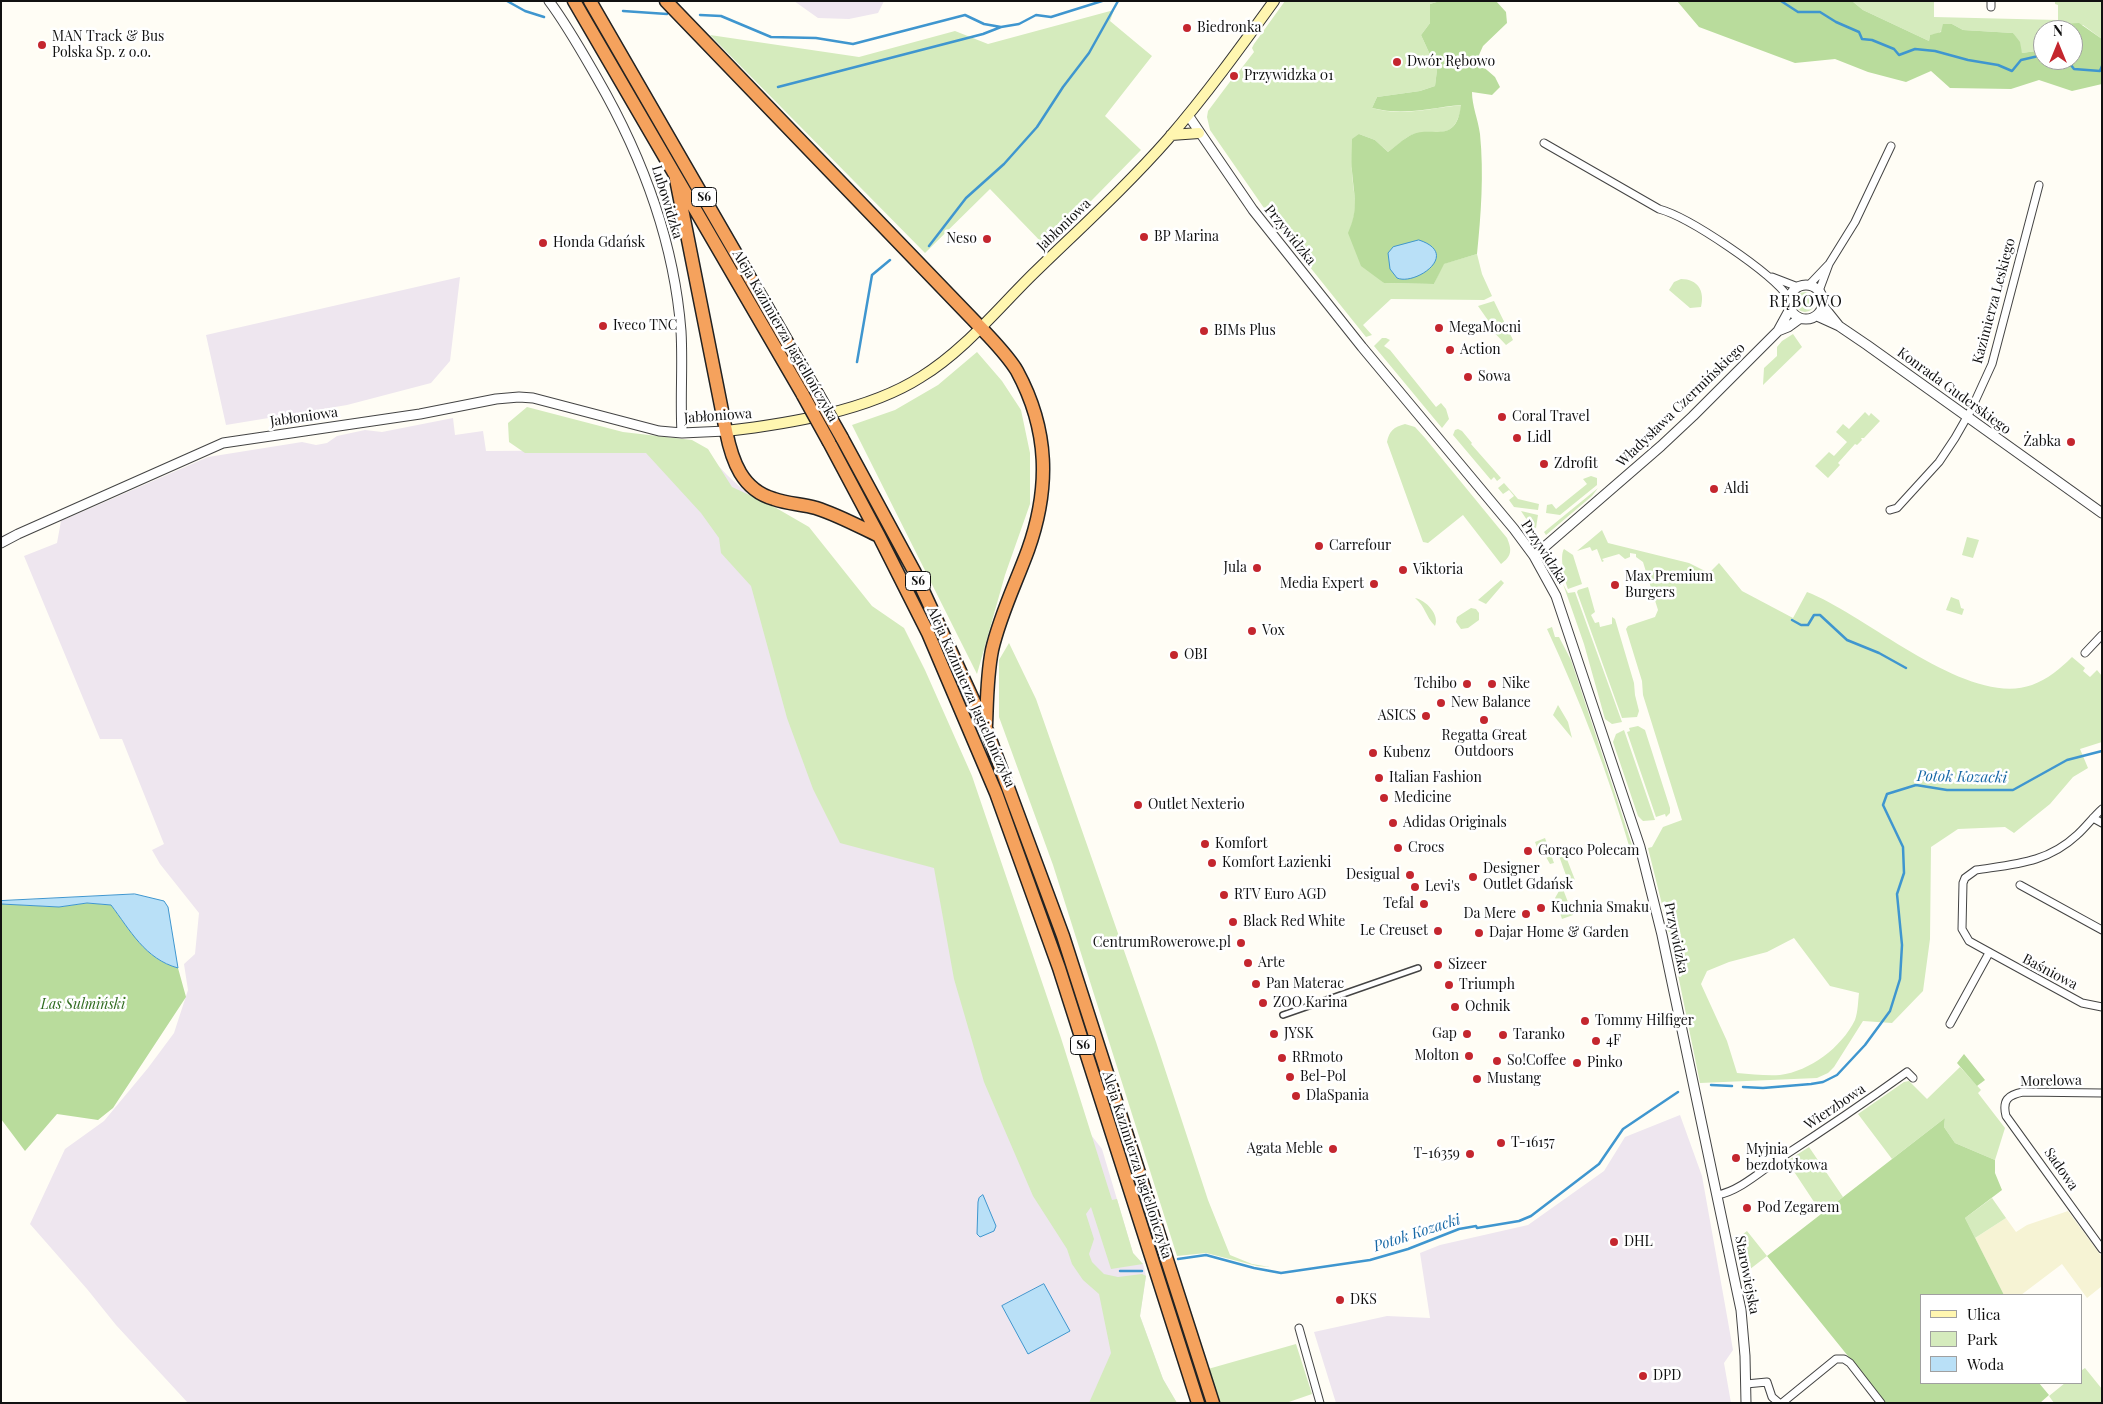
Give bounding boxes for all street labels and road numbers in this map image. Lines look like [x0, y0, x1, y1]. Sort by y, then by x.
street label: Lubowidzka [648, 163, 686, 241]
road number: S6 [692, 188, 716, 206]
street label: Jabłoniowa [1034, 195, 1094, 255]
street label: Przywidzka [1261, 202, 1319, 268]
street label: Kazimierza Leskiego [1969, 236, 2019, 366]
street label: Aleja Kazimierza Jagiellończyka [729, 247, 841, 425]
street label: Władysława Czermińskiego [1613, 339, 1749, 471]
street label: Konrada Guderskiego [1894, 344, 2014, 438]
street label: Jabłoniowa [269, 404, 339, 430]
street label: Jabłoniowa [683, 405, 753, 427]
street label: Przywidzka [1517, 517, 1571, 587]
road number: S6 [906, 572, 930, 590]
street label: Aleja Kazimierza Jagiellończyka [923, 604, 1019, 790]
street label: Przywidzka [1660, 901, 1692, 975]
street label: Baśniowa [2020, 951, 2080, 993]
road number: S6 [1070, 1036, 1096, 1054]
street label: Aleja Kazimierza Jagiellończyka [1099, 1069, 1175, 1261]
street label: Morelowa [2020, 1072, 2082, 1090]
street label: Wierzbowa [1801, 1081, 1869, 1133]
street label: Sadowa [2040, 1145, 2082, 1193]
street label: Starowiejska [1731, 1234, 1763, 1316]

